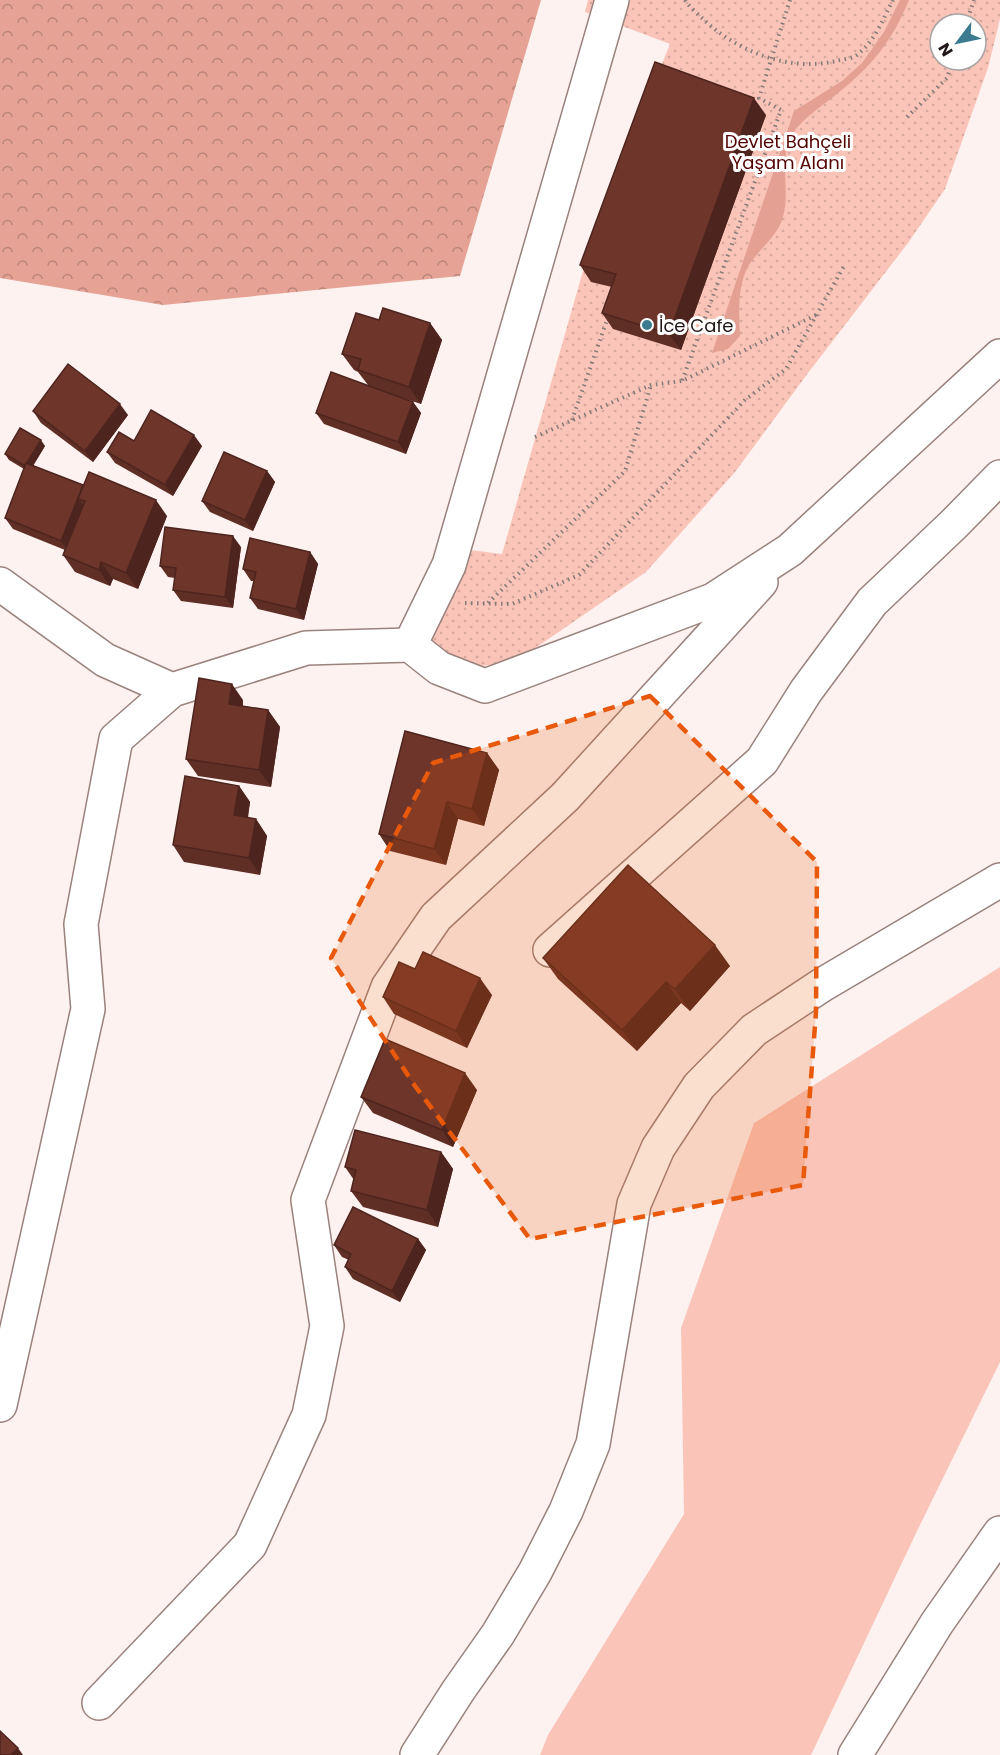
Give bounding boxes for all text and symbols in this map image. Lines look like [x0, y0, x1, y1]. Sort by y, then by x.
north arrow [928, 12, 988, 72]
text: N [933, 38, 959, 61]
park label: Devlet Bahçeli Yaşam Alanı [725, 129, 851, 175]
place label: İce Cafe [659, 313, 733, 338]
marker: İce Cafe [640, 318, 654, 332]

